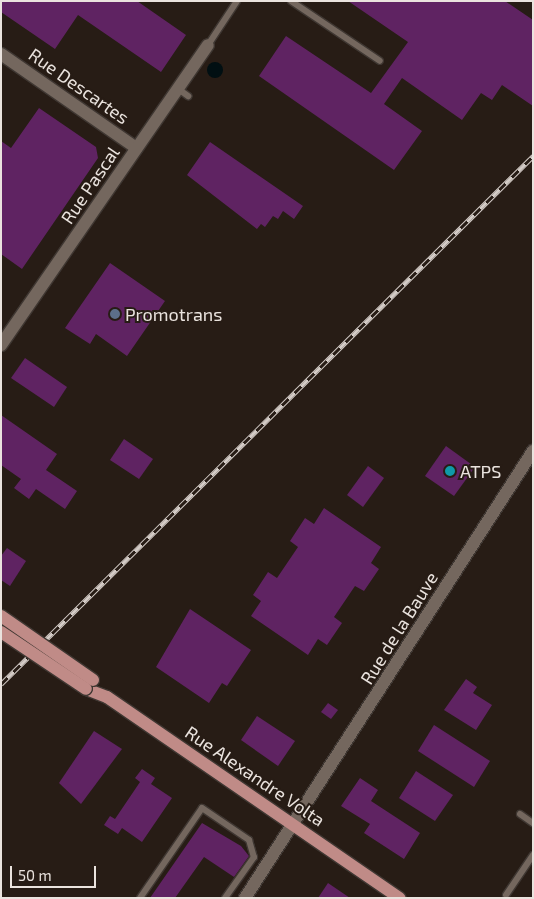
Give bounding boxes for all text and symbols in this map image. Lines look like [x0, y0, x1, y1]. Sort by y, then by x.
street label: Rue Descartes [25, 43, 133, 129]
street label: Rue Pascal [56, 142, 124, 228]
place label: Promotrans [125, 303, 222, 325]
marker: Promotrans [109, 308, 121, 320]
place label: ATPS [460, 460, 501, 482]
marker: ATPS [444, 465, 456, 477]
street label: Rue de la Bauve [356, 568, 442, 688]
street label: Rue Alexandre Volta [181, 721, 329, 831]
scale bar [12, 856, 99, 888]
text: 50 m [18, 866, 52, 884]

